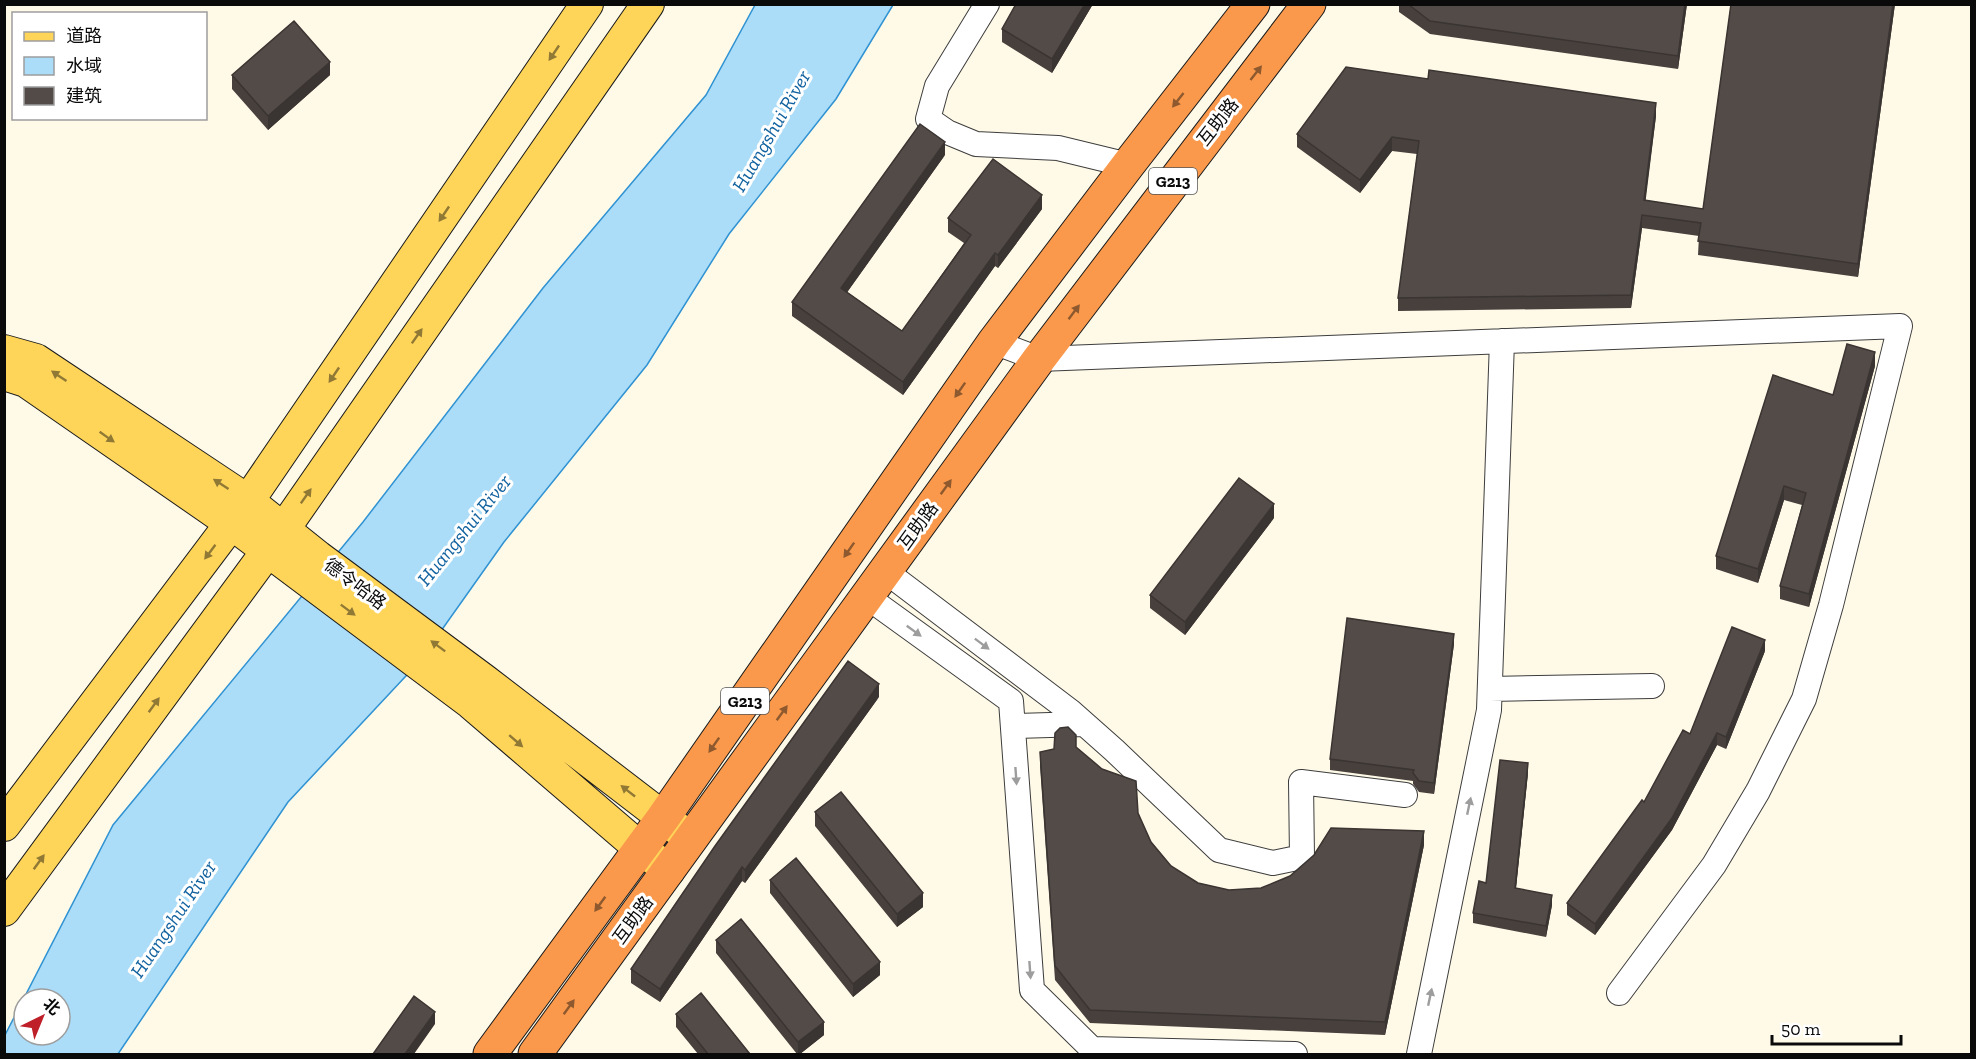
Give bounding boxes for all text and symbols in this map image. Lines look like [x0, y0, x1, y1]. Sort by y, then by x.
legend [12, 12, 207, 120]
text: 道路 [66, 25, 102, 47]
one-way arrow [548, 44, 560, 60]
text: 水域 [66, 55, 102, 77]
water label: Huangshui River [727, 66, 815, 196]
one-way arrow [1249, 66, 1261, 81]
text: 建筑 [66, 85, 102, 107]
one-way arrow [1173, 93, 1185, 108]
street label: 互助路 [1193, 94, 1243, 150]
road number: G213 [1149, 168, 1197, 194]
one-way arrow [438, 205, 450, 221]
one-way arrow [1068, 304, 1081, 320]
one-way arrow [411, 329, 423, 345]
one-way arrow [328, 366, 340, 382]
one-way arrow [51, 370, 67, 381]
one-way arrow [954, 382, 966, 398]
one-way arrow [99, 431, 115, 443]
water label: Huangshui River [412, 470, 516, 590]
one-way arrow [214, 478, 230, 490]
one-way arrow [940, 480, 952, 496]
one-way arrow [300, 489, 312, 505]
street label: 互助路 [893, 498, 943, 554]
one-way arrow [843, 542, 855, 558]
one-way arrow [205, 544, 217, 559]
street label: 德令哈路 [320, 554, 390, 614]
one-way arrow [340, 604, 356, 616]
one-way arrow [906, 625, 922, 637]
one-way arrow [975, 638, 990, 650]
one-way arrow [430, 640, 446, 652]
road number: G213 [721, 688, 769, 714]
one-way arrow [148, 697, 160, 713]
one-way arrow [776, 706, 788, 721]
one-way arrow [508, 734, 523, 747]
one-way arrow [709, 737, 720, 753]
one-way arrow [1012, 767, 1021, 786]
one-way arrow [620, 785, 636, 798]
one-way arrow [1465, 797, 1475, 815]
one-way arrow [33, 855, 45, 871]
water label: Huangshui River [125, 856, 221, 982]
street label: 互助路 [608, 892, 658, 948]
one-way arrow [594, 895, 606, 911]
one-way arrow [1026, 961, 1035, 980]
north arrow [12, 987, 72, 1047]
one-way arrow [1426, 987, 1435, 1006]
text: 北 [40, 994, 64, 1019]
one-way arrow [563, 1000, 575, 1015]
scale bar [1772, 1008, 1901, 1046]
text: 50 m [1781, 1018, 1821, 1040]

